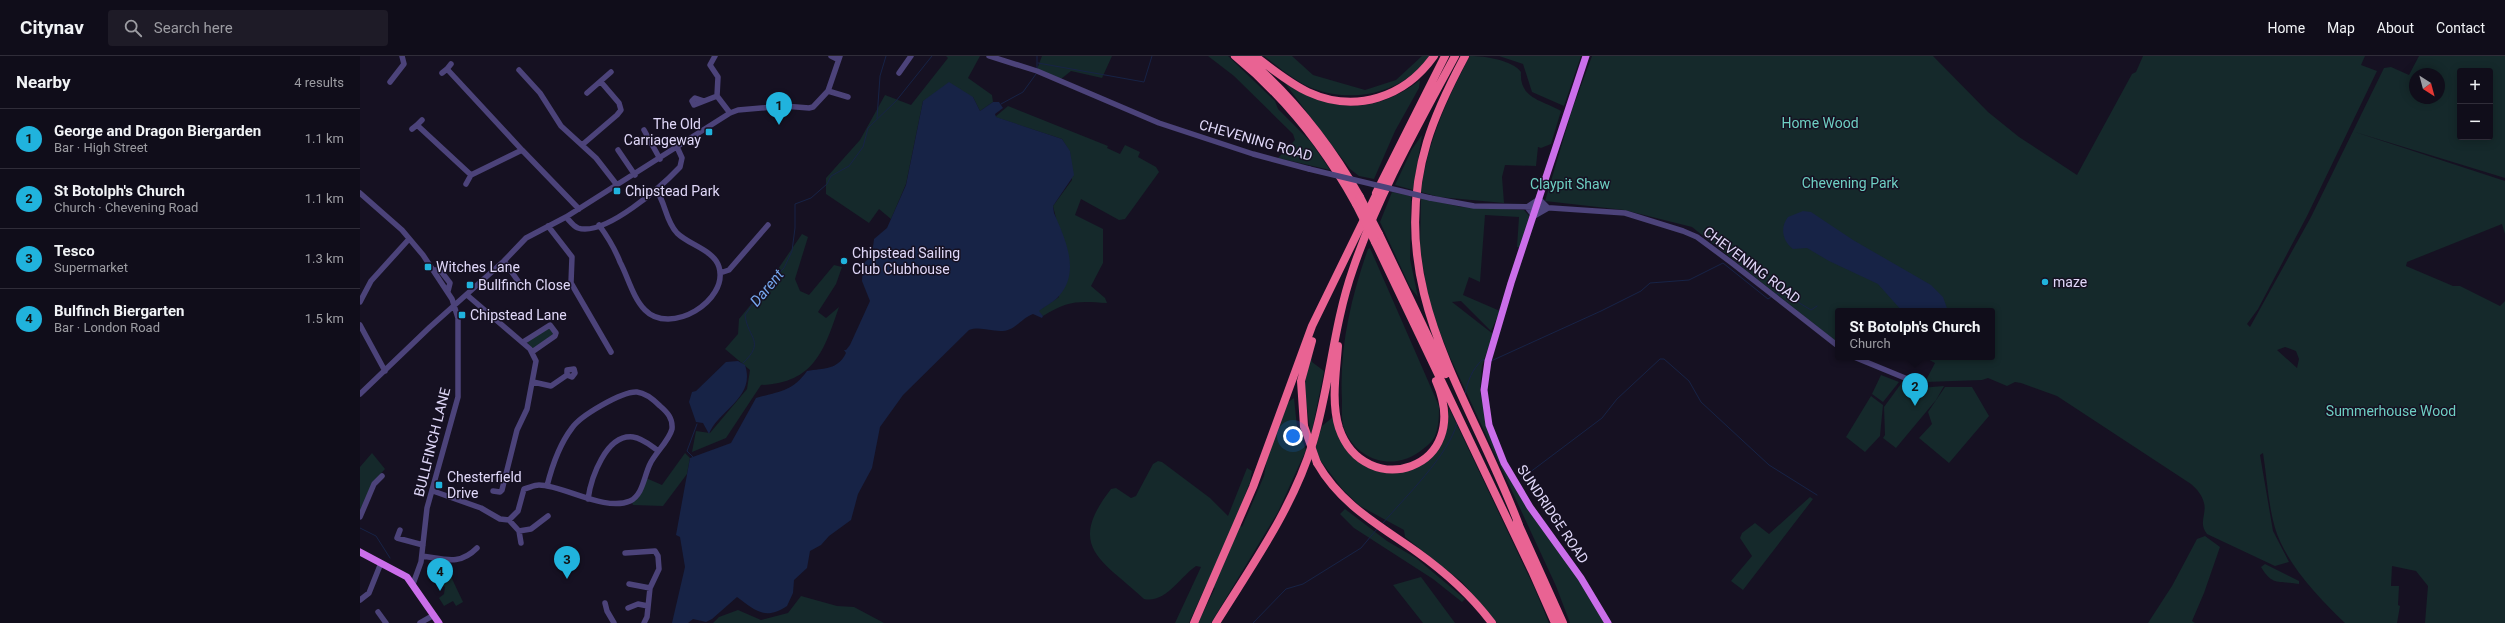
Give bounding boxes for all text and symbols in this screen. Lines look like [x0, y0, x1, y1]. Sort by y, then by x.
search box [108, 10, 388, 46]
text: Citynav [20, 16, 84, 39]
icon: search [122, 17, 144, 39]
text: Search here [154, 19, 233, 37]
text: Home [2267, 20, 2305, 36]
text: Map [2327, 20, 2355, 36]
text: About [2377, 20, 2414, 36]
text: Contact [2436, 20, 2485, 36]
north arrow [2409, 68, 2445, 104]
map controls [2457, 68, 2493, 140]
button: + [2457, 68, 2493, 104]
text: Nearby [16, 72, 71, 92]
text: 4 results [294, 75, 344, 90]
pin: 1 [766, 92, 792, 125]
button: − [2457, 104, 2493, 140]
park label: Home Wood [1781, 115, 1859, 131]
place label: The Old Carriageway [624, 116, 701, 148]
street label: CHEVENING ROAD [1197, 116, 1315, 164]
text: George and Dragon Biergarden [54, 122, 261, 140]
marker: The Old Carriageway [704, 127, 714, 137]
text: 1 [25, 131, 33, 146]
text: 1.1 km [305, 131, 344, 146]
text: Bar · High Street [54, 140, 148, 155]
park label: Chevening Park [1802, 175, 1899, 191]
park label: Claypit Shaw [1530, 176, 1611, 192]
text: St Botolph's Church [54, 182, 185, 200]
place label: Chipstead Park [625, 183, 720, 199]
marker: Chipstead Park [612, 186, 622, 196]
text: 2 [25, 191, 33, 206]
text: 1.1 km [305, 191, 344, 206]
text: Church · Chevening Road [54, 200, 198, 215]
street label: CHEVENING ROAD [1700, 223, 1804, 307]
text: Tesco [54, 242, 95, 260]
place label: Chipstead Sailing Club Clubhouse [852, 245, 960, 277]
text: 3 [25, 251, 33, 266]
text: 1.3 km [305, 251, 344, 266]
marker: Chipstead Sailing Club Clubhouse [839, 256, 849, 266]
place label: Witches Lane [436, 259, 520, 275]
text: Supermarket [54, 260, 128, 275]
marker: Witches Lane [423, 262, 433, 272]
water label: Darent [746, 266, 788, 310]
place label: maze [2053, 274, 2087, 290]
place label: Bullfinch Close [478, 277, 570, 293]
marker: maze [2040, 277, 2050, 287]
marker: Bullfinch Close [465, 280, 475, 290]
text: Bulfinch Biergarten [54, 302, 184, 320]
place label: Chipstead Lane [470, 307, 567, 323]
popup [1835, 308, 1995, 360]
marker: Chipstead Lane [457, 310, 467, 320]
text: 4 [25, 311, 33, 326]
text: 1.5 km [305, 311, 344, 326]
text: St Botolph's Church [1850, 318, 1980, 336]
text: Bar · London Road [54, 320, 160, 335]
text: Church [1850, 336, 1891, 351]
pin: 2 [1902, 373, 1928, 406]
street label: BULLFINCH LANE [411, 386, 453, 498]
park label: Summerhouse Wood [2326, 403, 2456, 419]
your location [1283, 426, 1303, 446]
street label: SUNDRIDGE ROAD [1514, 462, 1592, 566]
place label: Chesterfield Drive [447, 469, 522, 501]
marker: Chesterfield Drive [434, 480, 444, 490]
pin: 3 [554, 546, 580, 579]
pin: 4 [427, 558, 453, 591]

